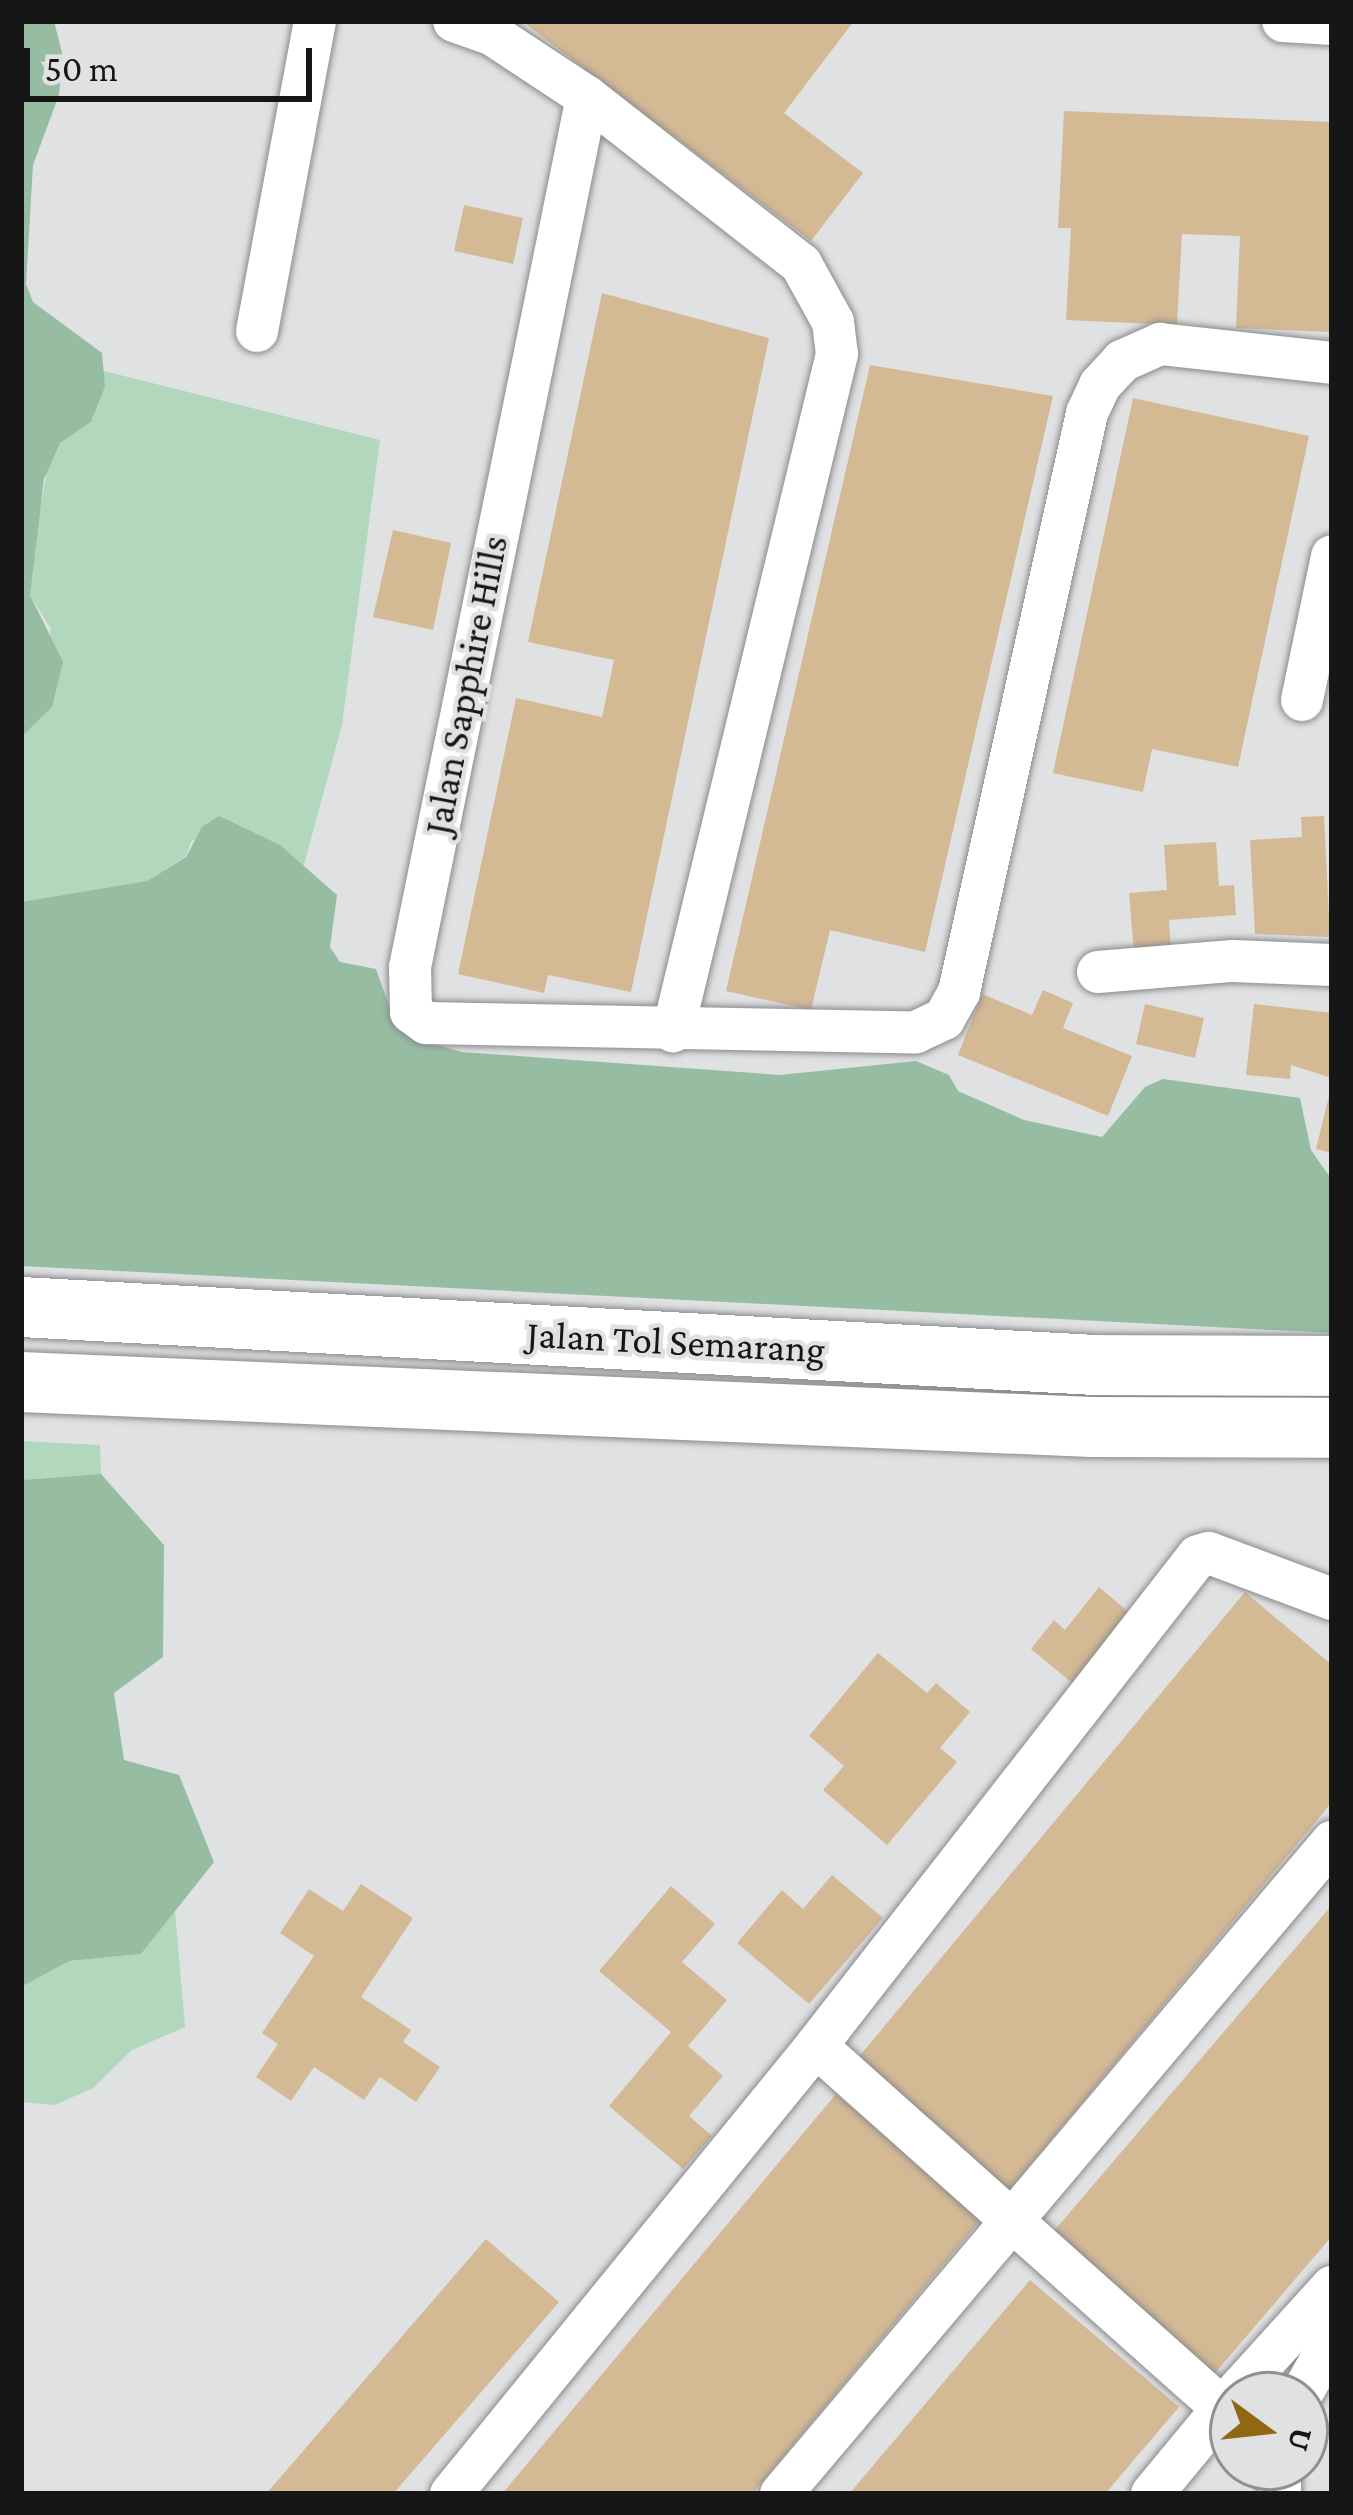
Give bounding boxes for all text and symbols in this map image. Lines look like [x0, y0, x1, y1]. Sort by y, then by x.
scale bar [30, 24, 318, 98]
text: 50 m [45, 49, 118, 89]
street label: Jalan Sapphire Hills [414, 532, 518, 838]
street label: Jalan Tol Semarang [526, 1311, 826, 1373]
north arrow [1209, 2371, 1329, 2491]
text: U [1281, 2424, 1322, 2455]

